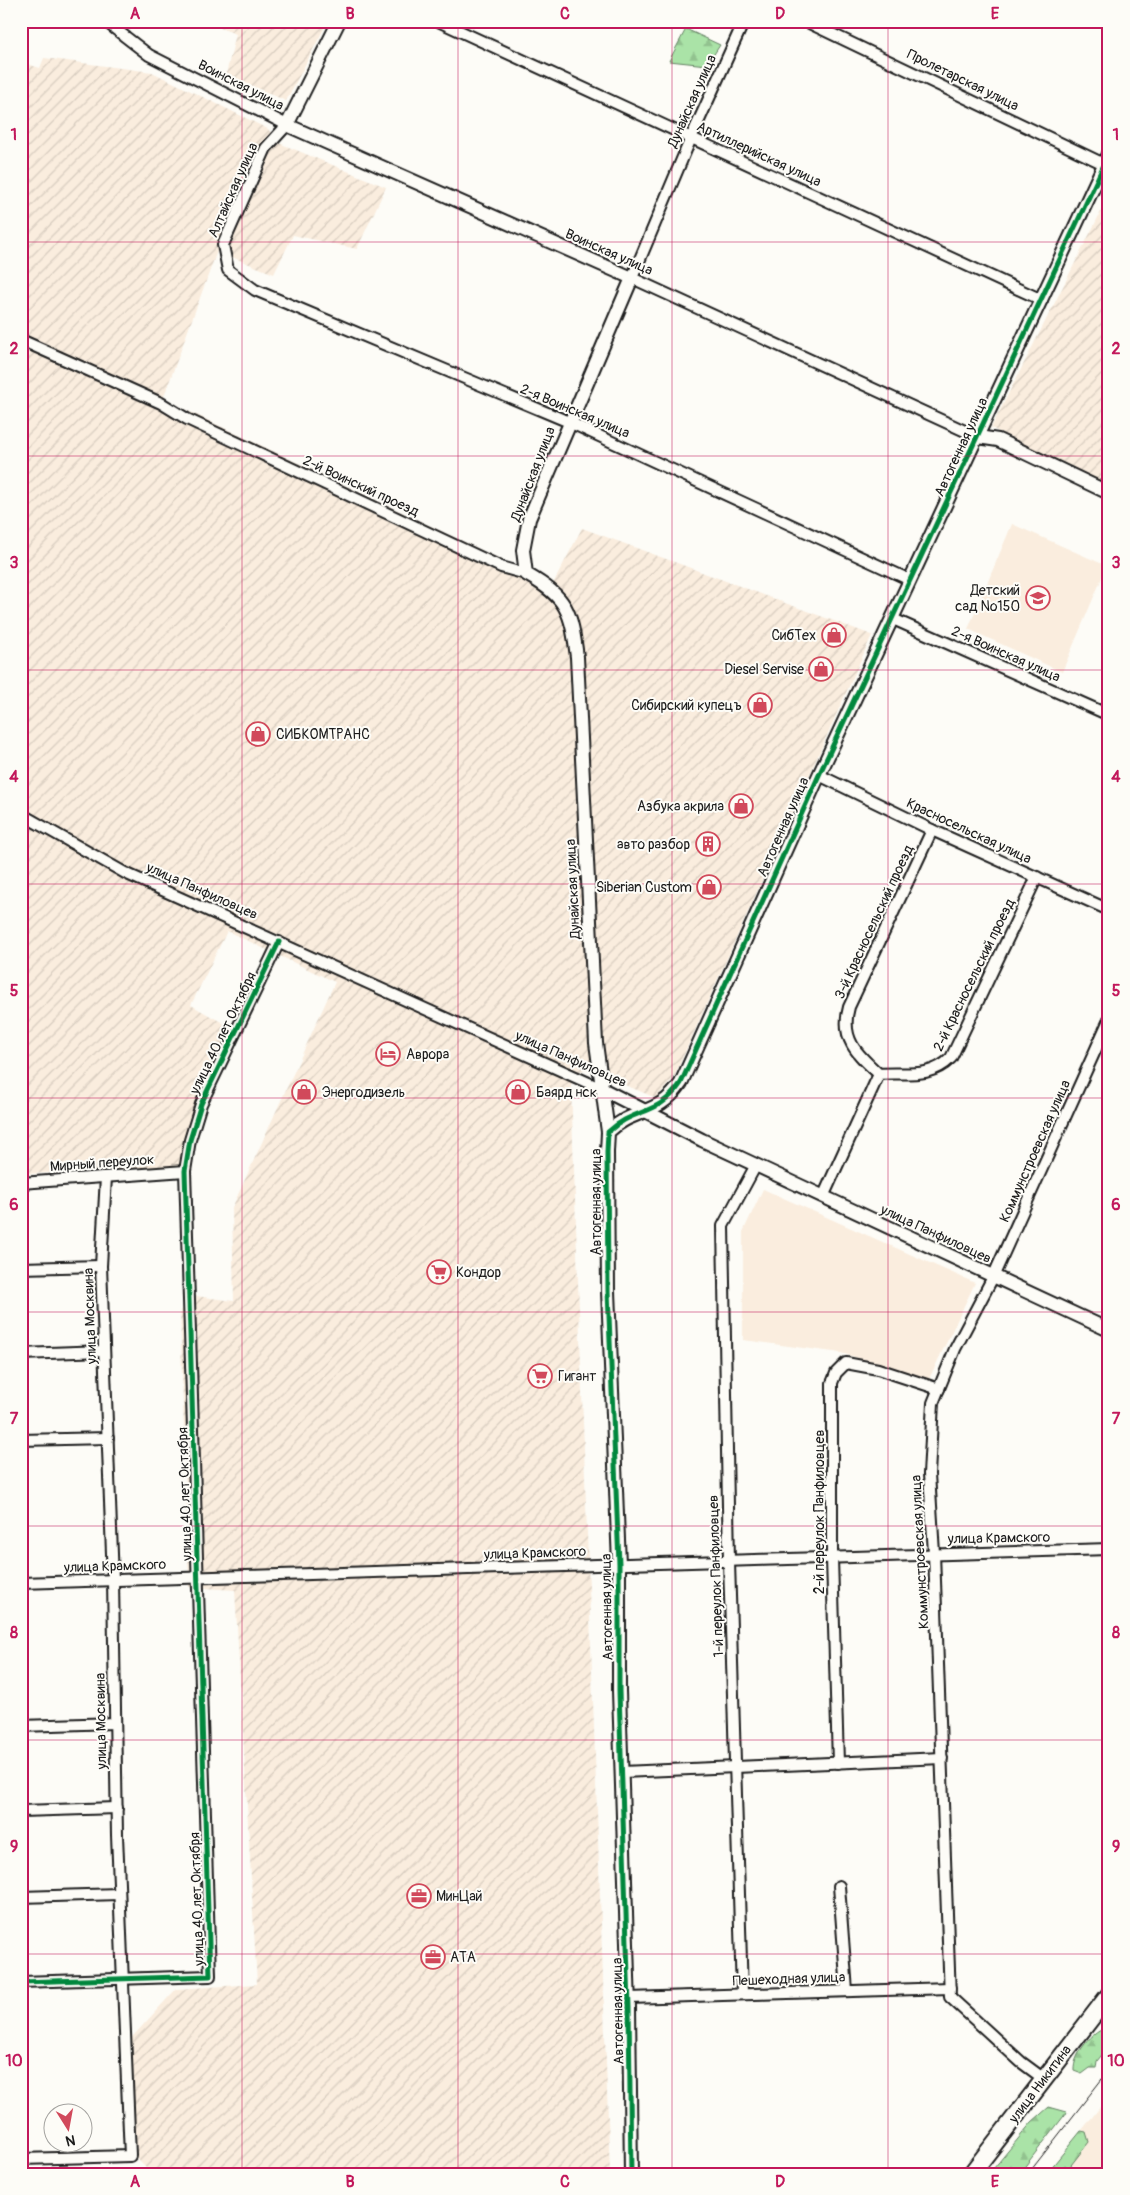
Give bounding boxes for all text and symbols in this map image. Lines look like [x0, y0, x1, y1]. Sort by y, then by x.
text: A [130, 4, 141, 24]
text: B [345, 4, 355, 24]
text: C [560, 4, 570, 24]
text: D [775, 4, 785, 24]
text: E [991, 4, 1000, 24]
street label: Пролетарская улица [904, 46, 1022, 114]
street label: Дунайская улица [664, 52, 720, 151]
street label: Воинская улица [195, 56, 287, 114]
street label: Артиллерийская улица [694, 118, 824, 190]
text: 1 [11, 125, 17, 145]
text: 1 [1113, 125, 1119, 145]
street label: Алтайская улица [204, 140, 262, 240]
street label: Воинская улица [563, 225, 655, 279]
text: 2 [10, 339, 19, 359]
text: 2 [1112, 339, 1121, 359]
street label: 2-я Воинская улица [518, 380, 632, 442]
street label: Автогенная улица [931, 395, 991, 499]
street label: Дунайская улица [507, 424, 559, 525]
street label: 2-й Воинский проезд [300, 452, 422, 521]
text: 3 [10, 553, 19, 573]
text: 3 [1112, 553, 1121, 573]
place label: Детский сад №150 [955, 582, 1020, 615]
school or university icon: Детский сад №150 [1025, 585, 1051, 611]
shop icon: СибТех [821, 622, 847, 648]
street label: 2-я Воинская улица [949, 622, 1063, 686]
place label: СибТех [771, 627, 816, 644]
shop icon: Diesel Servise [808, 656, 834, 682]
place label: Diesel Servise [724, 661, 804, 678]
shop icon: Сибирский купецъ [747, 692, 773, 718]
place label: Сибирский купецъ [631, 697, 742, 714]
shop icon: СИБКОМТРАНС [245, 721, 271, 747]
place label: СИБКОМТРАНС [276, 726, 370, 743]
text: 4 [9, 767, 19, 787]
text: 4 [1111, 767, 1121, 787]
street label: Автогенная улица [753, 775, 813, 879]
shop icon: Азбука акрила [728, 793, 754, 819]
street label: Красносельская улица [904, 795, 1034, 867]
place label: Азбука акрила [637, 798, 724, 815]
building icon: авто разбор [695, 831, 721, 857]
place label: авто разбор [617, 836, 690, 853]
street label: Дунайская улица [562, 839, 584, 940]
street label: 3-й Красносельский проезд [831, 842, 917, 1002]
street label: улица Панфиловцев [143, 858, 260, 923]
shop icon: Siberian Custom [696, 874, 722, 900]
place label: Siberian Custom [596, 879, 692, 896]
street label: 2-й Красносельский проезд [930, 895, 1019, 1054]
street label: улица 40 лет Октября [186, 969, 260, 1098]
text: 5 [10, 981, 19, 1001]
text: 5 [1112, 981, 1121, 1001]
street label: улица Панфиловцев [512, 1026, 629, 1091]
hotel icon: Аврора [375, 1041, 401, 1067]
place label: Аврора [406, 1046, 449, 1063]
street label: Коммунстроевская улица [996, 1077, 1074, 1225]
shop icon: Энергодизель [291, 1079, 317, 1105]
shop icon: Баярд нск [505, 1079, 531, 1105]
place label: Энергодизель [322, 1084, 405, 1101]
place label: Баярд нск [536, 1084, 597, 1101]
street label: Автогенная улица [588, 1148, 605, 1256]
street label: Мирный переулок [49, 1151, 155, 1175]
text: 6 [9, 1195, 19, 1215]
text: 6 [1111, 1195, 1121, 1215]
street label: улица Панфиловцев [877, 1200, 994, 1267]
supermarket icon: Кондор [426, 1259, 452, 1285]
place label: Кондор [456, 1264, 501, 1281]
street label: улица Москвина [80, 1268, 100, 1365]
supermarket icon: Гигант [527, 1363, 553, 1389]
place label: Гигант [558, 1368, 596, 1385]
text: 7 [10, 1409, 19, 1429]
text: 7 [1112, 1409, 1121, 1429]
street label: улица 40 лет Октября [174, 1427, 196, 1562]
street label: 2-й переулок Панфиловцев [811, 1430, 828, 1594]
street label: Коммунстроевская улица [907, 1475, 933, 1629]
street label: 1-й переулок Панфиловцев [705, 1495, 727, 1657]
street label: улица Крамского [947, 1529, 1051, 1547]
street label: улица Крамского [483, 1543, 587, 1563]
street label: Автогенная улица [598, 1553, 616, 1661]
street label: улица Крамского [63, 1556, 167, 1576]
text: 8 [10, 1623, 18, 1643]
text: 8 [1112, 1623, 1120, 1643]
street label: улица Москвина [92, 1673, 110, 1770]
street label: улица 40 лет Октября [186, 1832, 208, 1967]
text: 9 [10, 1837, 18, 1857]
text: 9 [1112, 1837, 1120, 1857]
office icon: МинЦай [406, 1883, 432, 1909]
place label: МинЦай [436, 1888, 482, 1905]
office icon: АТА [420, 1944, 446, 1970]
place label: АТА [450, 1949, 476, 1966]
street label: Автогенная улица [609, 1957, 627, 2065]
street label: Пешеходная улица [732, 1969, 846, 1989]
street label: улица Никитина [1005, 2042, 1075, 2127]
text: 10 [5, 2051, 23, 2071]
text: 10 [1107, 2051, 1125, 2071]
north arrow [42, 2102, 92, 2152]
text: N [64, 2131, 77, 2150]
text: A [130, 2172, 141, 2192]
text: B [345, 2172, 355, 2192]
text: C [560, 2172, 570, 2192]
text: D [775, 2172, 785, 2192]
text: E [991, 2172, 1000, 2192]

